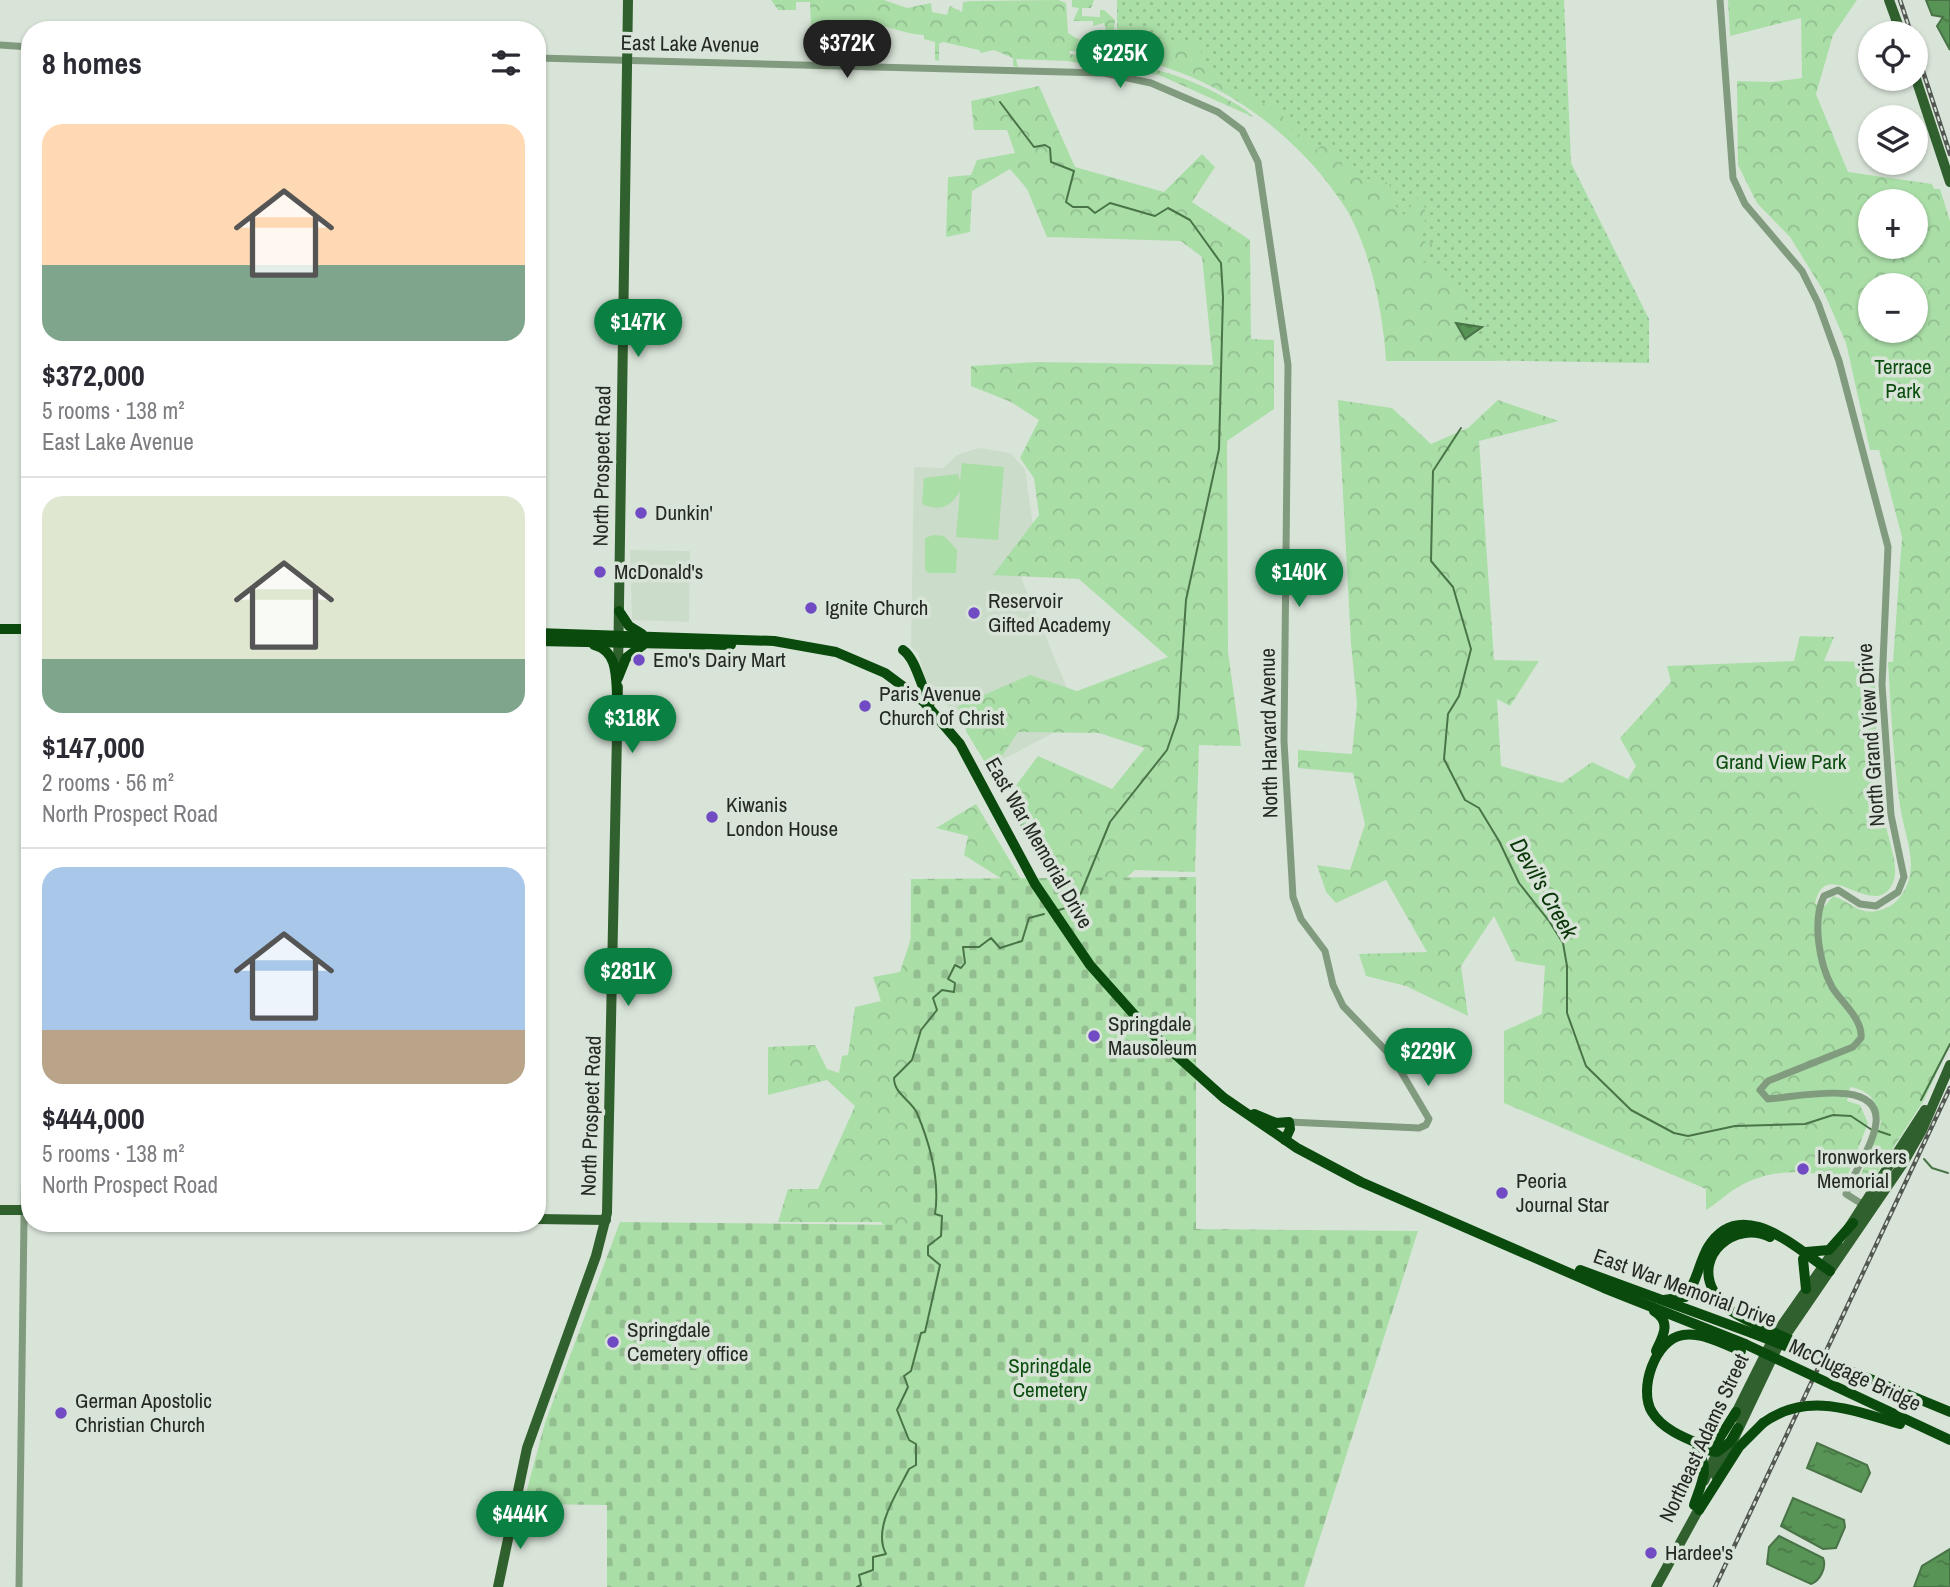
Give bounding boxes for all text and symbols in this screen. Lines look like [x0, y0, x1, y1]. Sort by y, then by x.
pin: $372K [798, 20, 896, 80]
map controls [1858, 21, 1928, 343]
button: locate [1858, 21, 1928, 91]
text: $372K [819, 27, 875, 58]
street label: East Lake Avenue [620, 28, 760, 59]
pin: $225K [1071, 31, 1169, 90]
text: $225K [1092, 37, 1148, 68]
text: 8 homes [42, 43, 142, 83]
icon: filters [487, 44, 525, 82]
button: layers [1858, 105, 1928, 175]
icon: home [221, 170, 347, 296]
button: + [1858, 189, 1928, 259]
button: − [1858, 273, 1928, 343]
pin: $147K [589, 300, 687, 359]
text: $147K [610, 306, 666, 337]
park label: Terrace Park [1874, 352, 1932, 405]
text: $372,000 [42, 355, 145, 395]
street label: North Prospect Road [586, 385, 617, 547]
text: 5 rooms · 138 m² [42, 395, 185, 426]
text: East Lake Avenue [42, 426, 194, 457]
place label: Dunkin' [655, 498, 713, 527]
marker: Dunkin' [633, 505, 649, 521]
icon: home [221, 542, 347, 668]
pin: $140K [1250, 550, 1348, 609]
text: $140K [1271, 556, 1327, 587]
place label: McDonald's [614, 557, 703, 586]
marker: McDonald's [592, 564, 608, 580]
place label: Reservoir Gifted Academy [988, 586, 1111, 639]
place label: Ignite Church [825, 593, 928, 622]
marker: Ignite Church [803, 600, 819, 616]
marker: Reservoir Gifted Academy [966, 605, 982, 621]
street label: North Grand View Drive [1850, 643, 1891, 828]
place label: Emo's Dairy Mart [653, 645, 786, 674]
street label: North Harvard Avenue [1253, 648, 1284, 818]
marker: Emo's Dairy Mart [631, 652, 647, 668]
place label: Paris Avenue Church of Christ [879, 679, 1005, 732]
pin: $318K [583, 696, 681, 755]
marker: Paris Avenue Church of Christ [857, 698, 873, 714]
text: $318K [604, 702, 660, 733]
text: $147,000 [42, 727, 145, 767]
park label: Grand View Park [1716, 747, 1847, 776]
street label: East War Memorial Drive [979, 752, 1100, 933]
text: 2 rooms · 56 m² [42, 767, 174, 798]
place label: Kiwanis London House [726, 790, 838, 843]
text: North Prospect Road [42, 798, 218, 829]
marker: Kiwanis London House [704, 809, 720, 825]
water label: Devil's Creek [1503, 832, 1587, 945]
icon: home [221, 913, 347, 1039]
pin: $281K [579, 948, 677, 1008]
text: $281K [600, 955, 656, 986]
place label: Springdale Mausoleum [1108, 1009, 1197, 1062]
marker: Springdale Mausoleum [1086, 1028, 1102, 1044]
pin: $229K [1379, 1028, 1477, 1088]
street label: North Prospect Road [573, 1035, 608, 1197]
text: $229K [1400, 1035, 1456, 1066]
text: $444,000 [42, 1098, 145, 1138]
text: 5 rooms · 138 m² [42, 1138, 185, 1169]
place label: Ironworkers Memorial [1817, 1142, 1907, 1195]
marker: Ironworkers Memorial [1795, 1161, 1811, 1177]
place label: Peoria Journal Star [1516, 1166, 1609, 1219]
text: North Prospect Road [42, 1169, 218, 1200]
marker: Peoria Journal Star [1494, 1185, 1510, 1201]
street label: East War Memorial Drive [1590, 1241, 1781, 1334]
place label: Springdale Cemetery office [627, 1315, 748, 1368]
street label: McClugage Bridge [1784, 1331, 1926, 1418]
marker: Springdale Cemetery office [605, 1334, 621, 1350]
street label: Northeast Adams Street [1652, 1349, 1755, 1527]
park label: Springdale Cemetery [1008, 1351, 1092, 1404]
place label: German Apostolic Christian Church [75, 1386, 212, 1439]
marker: German Apostolic Christian Church [53, 1405, 69, 1421]
pin: $444K [471, 1492, 569, 1551]
text: $444K [492, 1498, 548, 1529]
place label: Hardee's [1665, 1538, 1733, 1567]
marker: Hardee's [1643, 1545, 1659, 1561]

